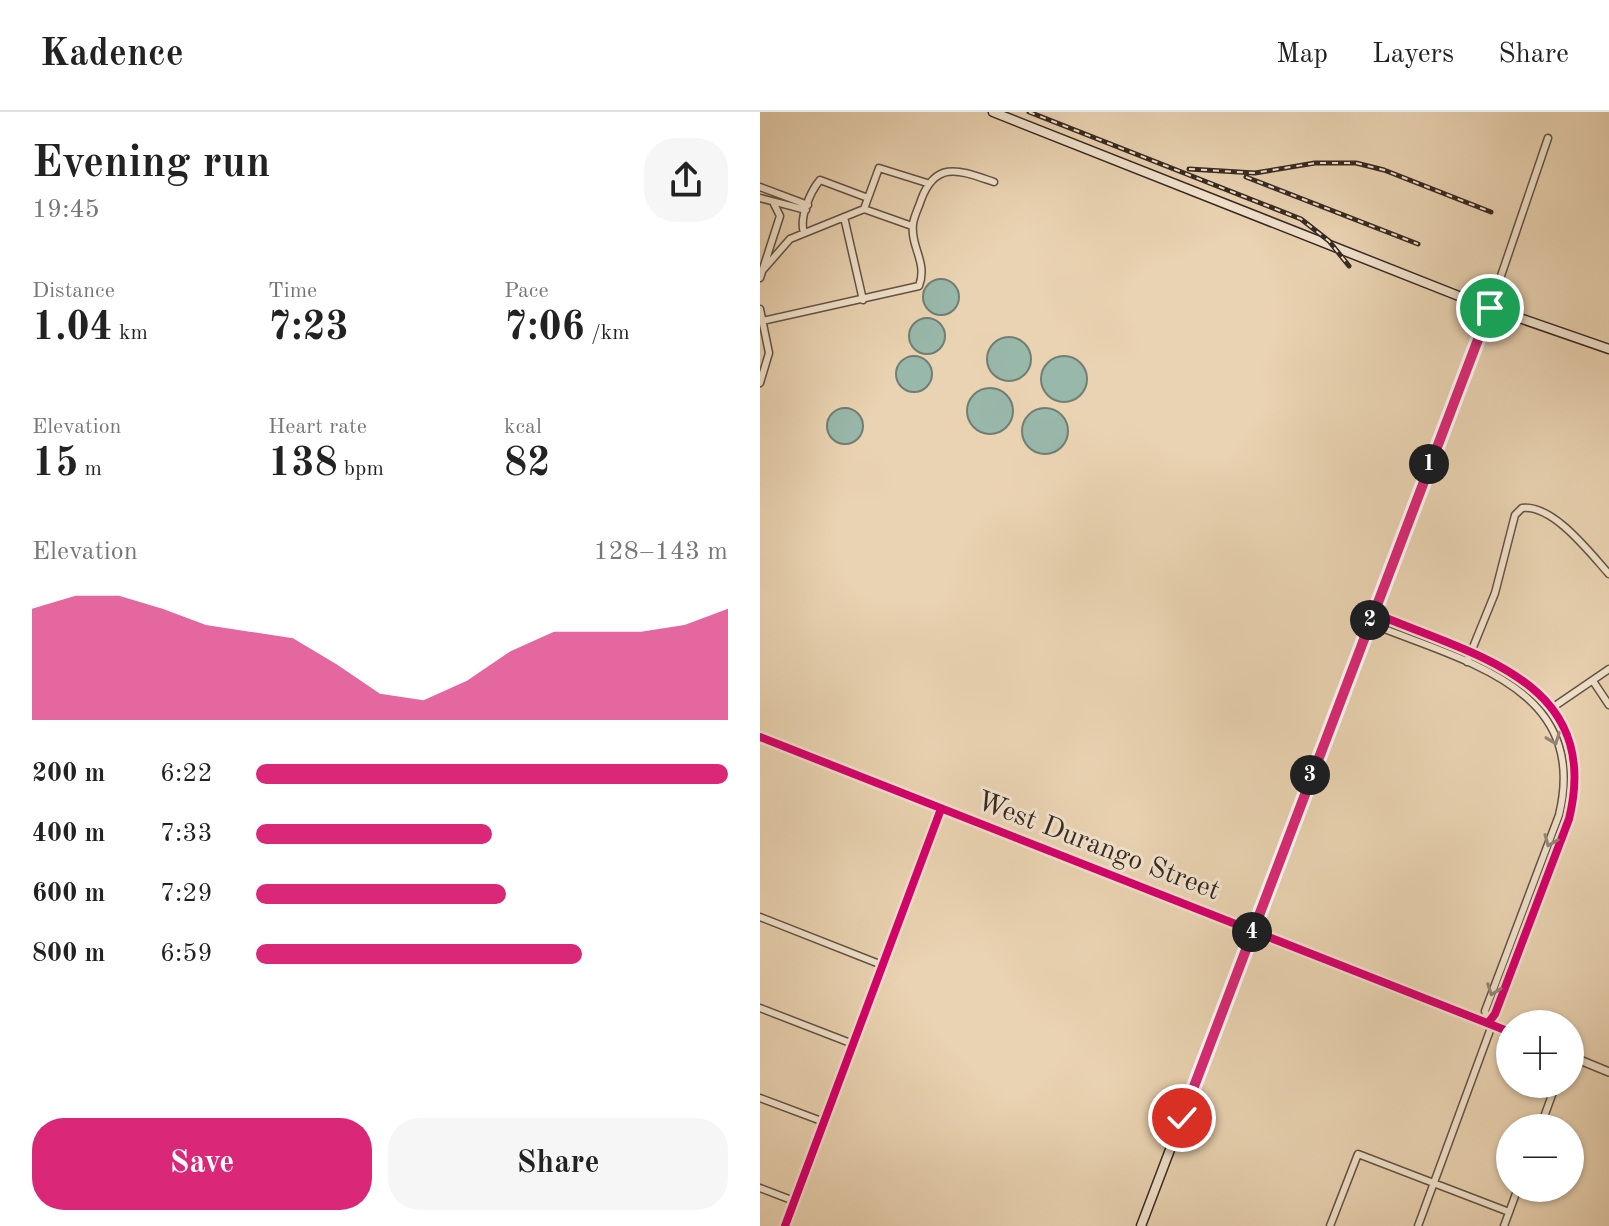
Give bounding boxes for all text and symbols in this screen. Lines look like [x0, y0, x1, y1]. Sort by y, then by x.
text: Kadence [40, 36, 184, 74]
text: Map [1276, 41, 1328, 69]
text: Layers [1372, 41, 1454, 69]
text: Share [1498, 41, 1569, 69]
button: share [644, 138, 728, 222]
text: Evening run [32, 142, 270, 186]
text: 19:45 [32, 197, 100, 223]
pin [1456, 274, 1524, 342]
text: Distance [32, 280, 115, 302]
text: Time [268, 280, 317, 302]
text: Pace [504, 280, 549, 302]
icon: arrive [1468, 286, 1512, 330]
text: 1.04 [32, 309, 113, 349]
text: 7:23 [268, 309, 349, 349]
text: 7:06 [504, 309, 585, 349]
text: km [113, 322, 148, 344]
text: /km [585, 322, 630, 344]
text: Elevation [32, 416, 122, 438]
text: Heart rate [268, 416, 367, 438]
text: kcal [504, 416, 542, 438]
pin: 1 [1409, 444, 1449, 484]
text: 15 [32, 445, 78, 485]
text: 138 [268, 445, 338, 485]
text: 82 [504, 445, 550, 485]
text: 1 [1423, 453, 1435, 475]
text: m [78, 458, 102, 480]
text: bpm [338, 458, 384, 480]
text: Elevation [32, 539, 138, 565]
text: 128–143 m [593, 539, 728, 565]
pin: 2 [1350, 600, 1390, 640]
text: 2 [1364, 609, 1376, 631]
one-way arrow [1544, 731, 1561, 745]
pin: 3 [1290, 755, 1330, 795]
text: 200 m [32, 761, 105, 787]
text: 6:22 [160, 761, 213, 787]
text: 3 [1304, 764, 1316, 786]
street label: West Durango Street [972, 788, 1224, 906]
text: 400 m [32, 821, 105, 847]
text: 7:33 [160, 821, 213, 847]
one-way arrow [1543, 833, 1559, 847]
text: 600 m [32, 881, 105, 907]
text: 7:29 [160, 881, 213, 907]
pin: 4 [1232, 912, 1272, 952]
text: 4 [1246, 921, 1258, 943]
text: 800 m [32, 941, 105, 967]
text: 6:59 [160, 941, 213, 967]
one-way arrow [1486, 982, 1503, 996]
map controls [1496, 1010, 1584, 1202]
button: + [1496, 1010, 1584, 1098]
pin [1148, 1084, 1216, 1152]
icon: check [1160, 1096, 1204, 1140]
button: − [1496, 1114, 1584, 1202]
button: Save [32, 1118, 372, 1210]
button: Share [388, 1118, 728, 1210]

